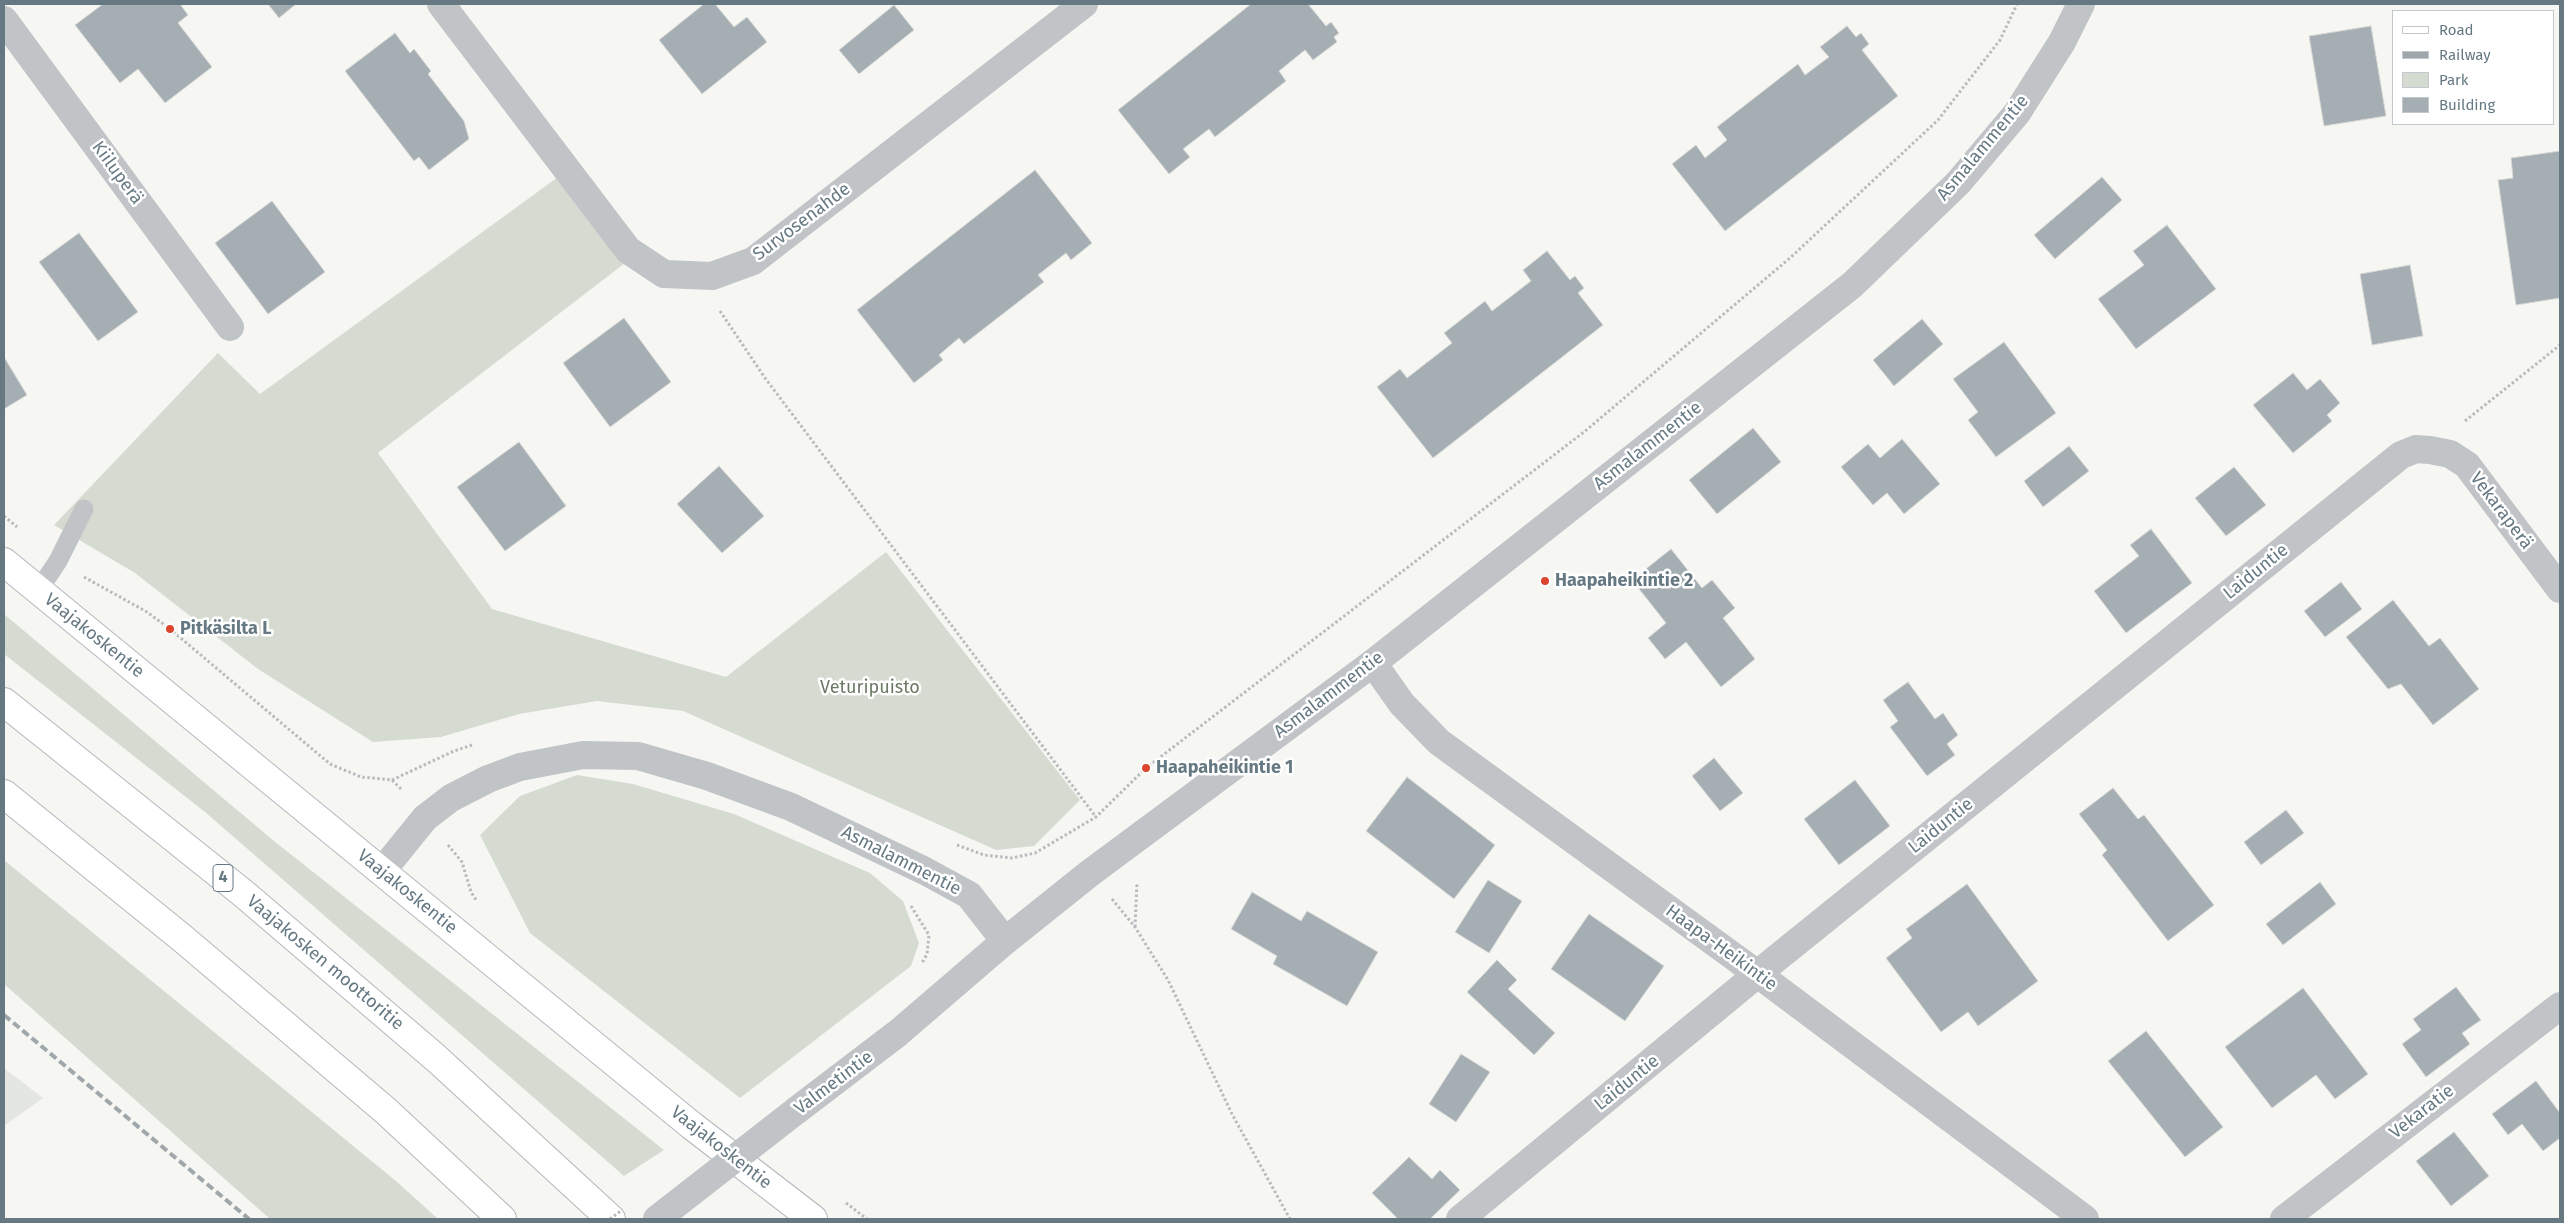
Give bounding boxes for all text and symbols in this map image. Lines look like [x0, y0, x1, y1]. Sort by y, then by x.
legend [2392, 10, 2554, 125]
text: Road [2439, 21, 2474, 39]
text: Railway [2439, 46, 2491, 64]
text: Park [2439, 71, 2469, 89]
street label: Asmalammentie [1933, 91, 2033, 205]
text: Building [2439, 96, 2495, 114]
street label: Kiiluperä [87, 137, 147, 209]
street label: Survosenahde [749, 178, 855, 266]
street label: Asmalammentie [1590, 397, 1706, 495]
street label: Vekaraperä [2465, 468, 2537, 554]
street label: Laiduntie [2219, 539, 2293, 605]
place label: Haapaheikintie 2 [1555, 570, 1693, 592]
marker: Haapaheikintie 2 [1539, 575, 1551, 587]
street label: Vaajakoskentie [40, 589, 148, 683]
place label: Pitkäsilta L [180, 618, 271, 640]
marker: Pitkäsilta L [164, 623, 176, 635]
street label: Asmalammentie [1270, 647, 1388, 743]
park label: Veturipuisto [820, 677, 920, 699]
place label: Haapaheikintie 1 [1156, 757, 1293, 779]
marker: Haapaheikintie 1 [1140, 762, 1152, 774]
street label: Laiduntie [1904, 793, 1978, 859]
street label: Asmalammentie [838, 822, 964, 900]
street label: Vaajakoskentie [353, 845, 461, 939]
road number: 4 [213, 864, 233, 891]
street label: Vaajakosken moottoritie [242, 891, 408, 1035]
street label: Haapa-Heikintie [1661, 900, 1781, 996]
street label: Valmetintie [790, 1046, 878, 1120]
street label: Laiduntie [1590, 1050, 1664, 1116]
street label: Vekaratie [2386, 1080, 2458, 1144]
street label: Vaajakoskentie [666, 1102, 776, 1194]

